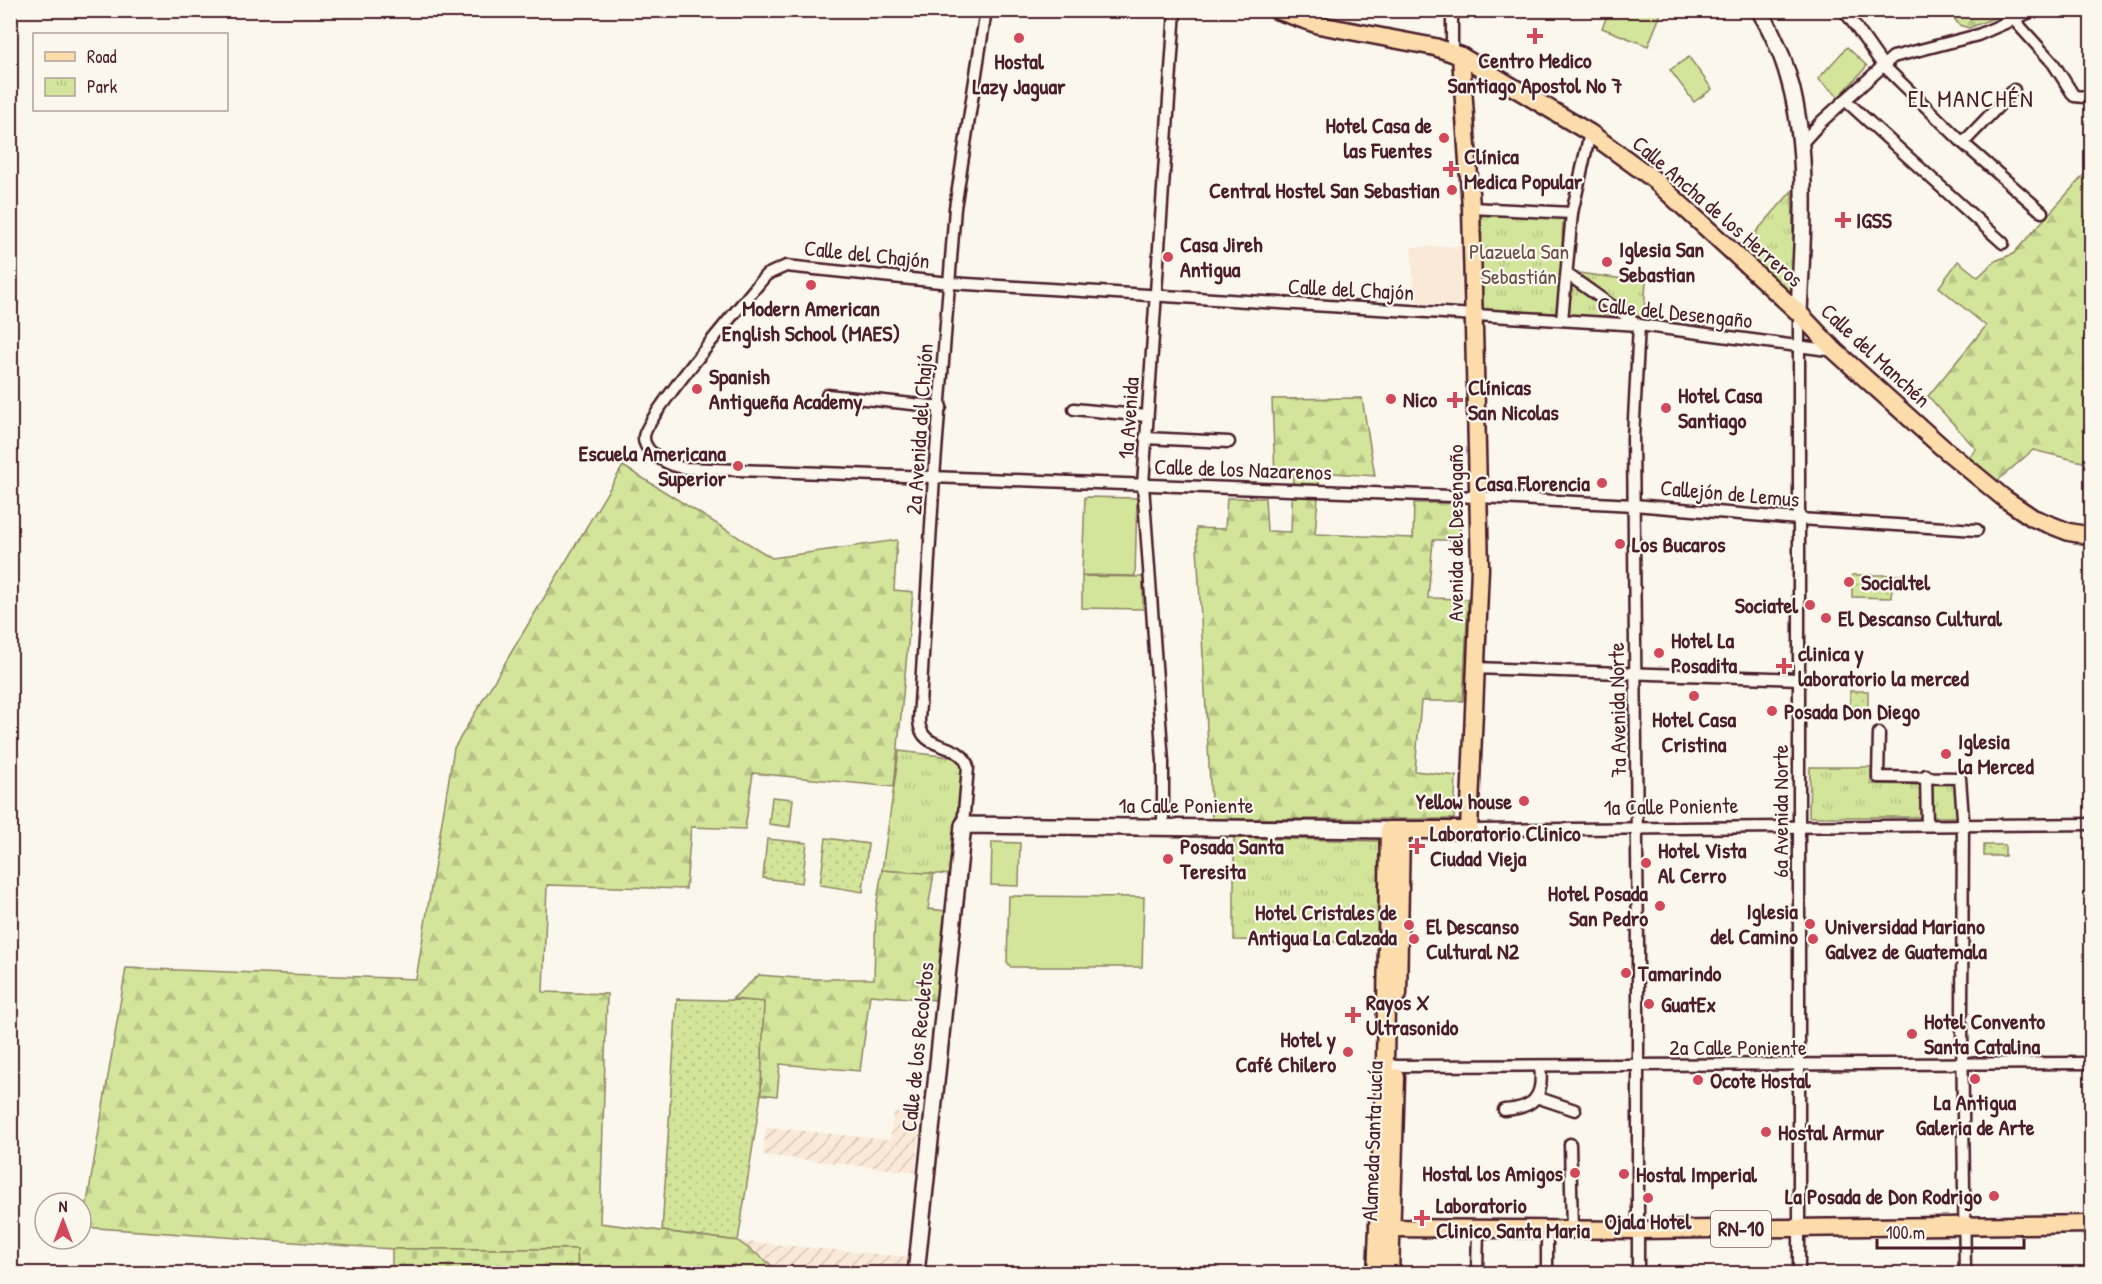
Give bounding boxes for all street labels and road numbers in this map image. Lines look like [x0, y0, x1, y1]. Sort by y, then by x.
street label: Calle Ancha de los Herreros [1626, 128, 1810, 294]
street label: Calle del Chajón [803, 232, 931, 276]
street label: Calle del Chajón [1287, 271, 1415, 307]
street label: Calle del Desengaño [1596, 289, 1754, 335]
street label: Calle del Manchén [1814, 296, 1938, 414]
street label: 2a Avenida del Chajón [898, 342, 940, 516]
street label: 1a Avenida [1110, 376, 1146, 460]
street label: Avenida del Desengaño [1440, 444, 1470, 622]
street label: Calle de los Nazarenos [1154, 451, 1332, 487]
street label: Callejón de Lemus [1659, 472, 1801, 514]
street label: 7a Avenida Norte [1601, 642, 1633, 778]
street label: 6a Avenida Norte [1765, 744, 1795, 878]
street label: 1a Calle Poniente [1119, 790, 1254, 820]
street label: 1a Calle Poniente [1603, 790, 1739, 822]
street label: Calle de los Recoletos [893, 961, 941, 1133]
street label: 2a Calle Poniente [1669, 1032, 1807, 1062]
street label: Alameda Santa Lucía [1354, 1060, 1390, 1222]
road number: RN-10 [1711, 1211, 1771, 1247]

